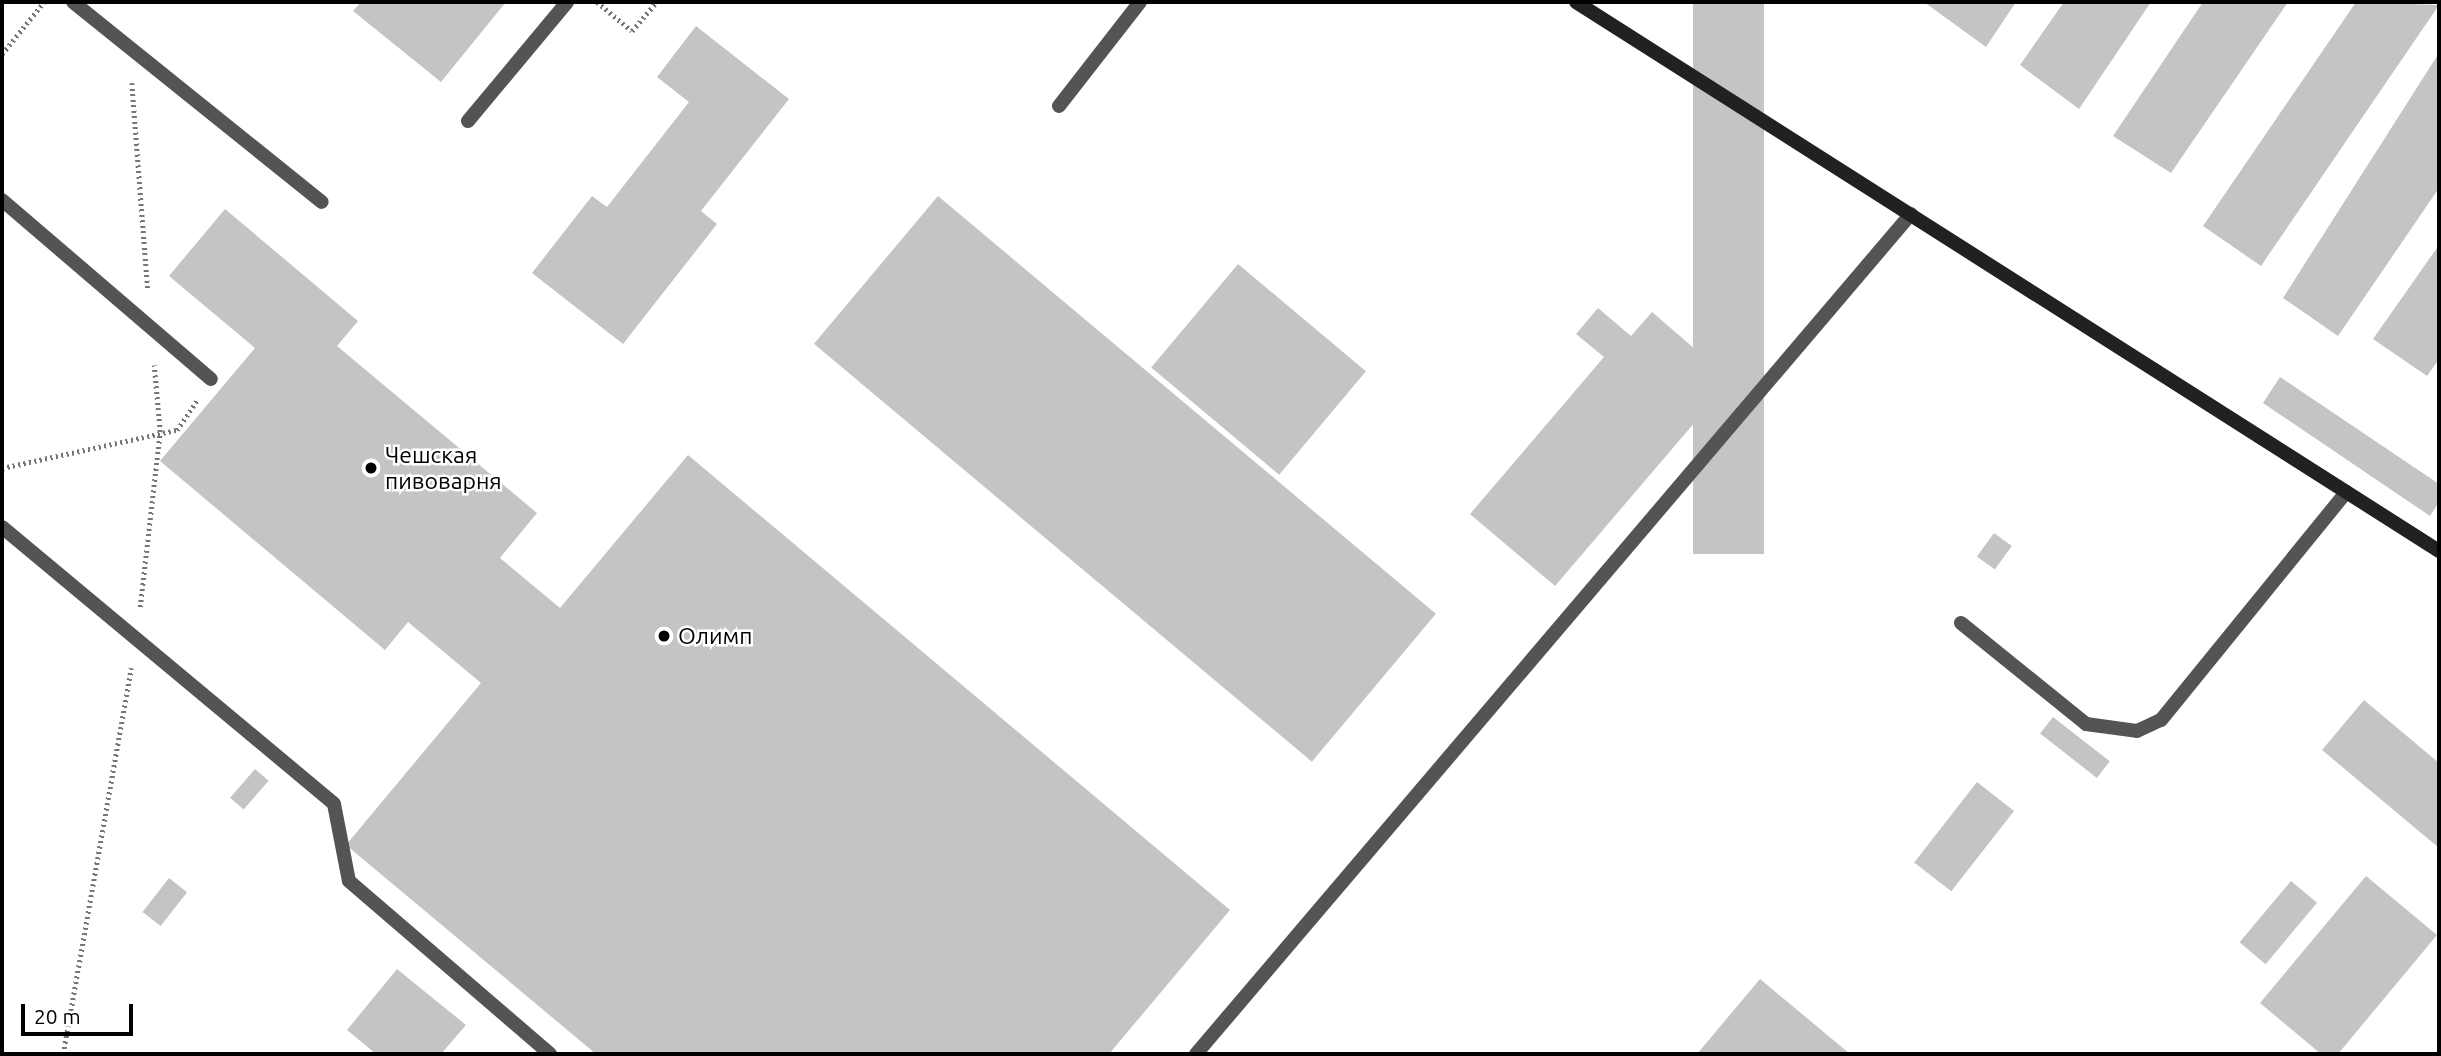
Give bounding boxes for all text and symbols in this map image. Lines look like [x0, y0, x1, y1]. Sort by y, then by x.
place label: Чешская пивоварня [385, 441, 502, 495]
marker: Чешская пивоварня [363, 460, 379, 476]
place label: Олимп [678, 622, 752, 650]
marker: Олимп [656, 628, 672, 644]
scale bar [24, 990, 136, 1034]
text: 20 m [34, 1004, 81, 1028]

